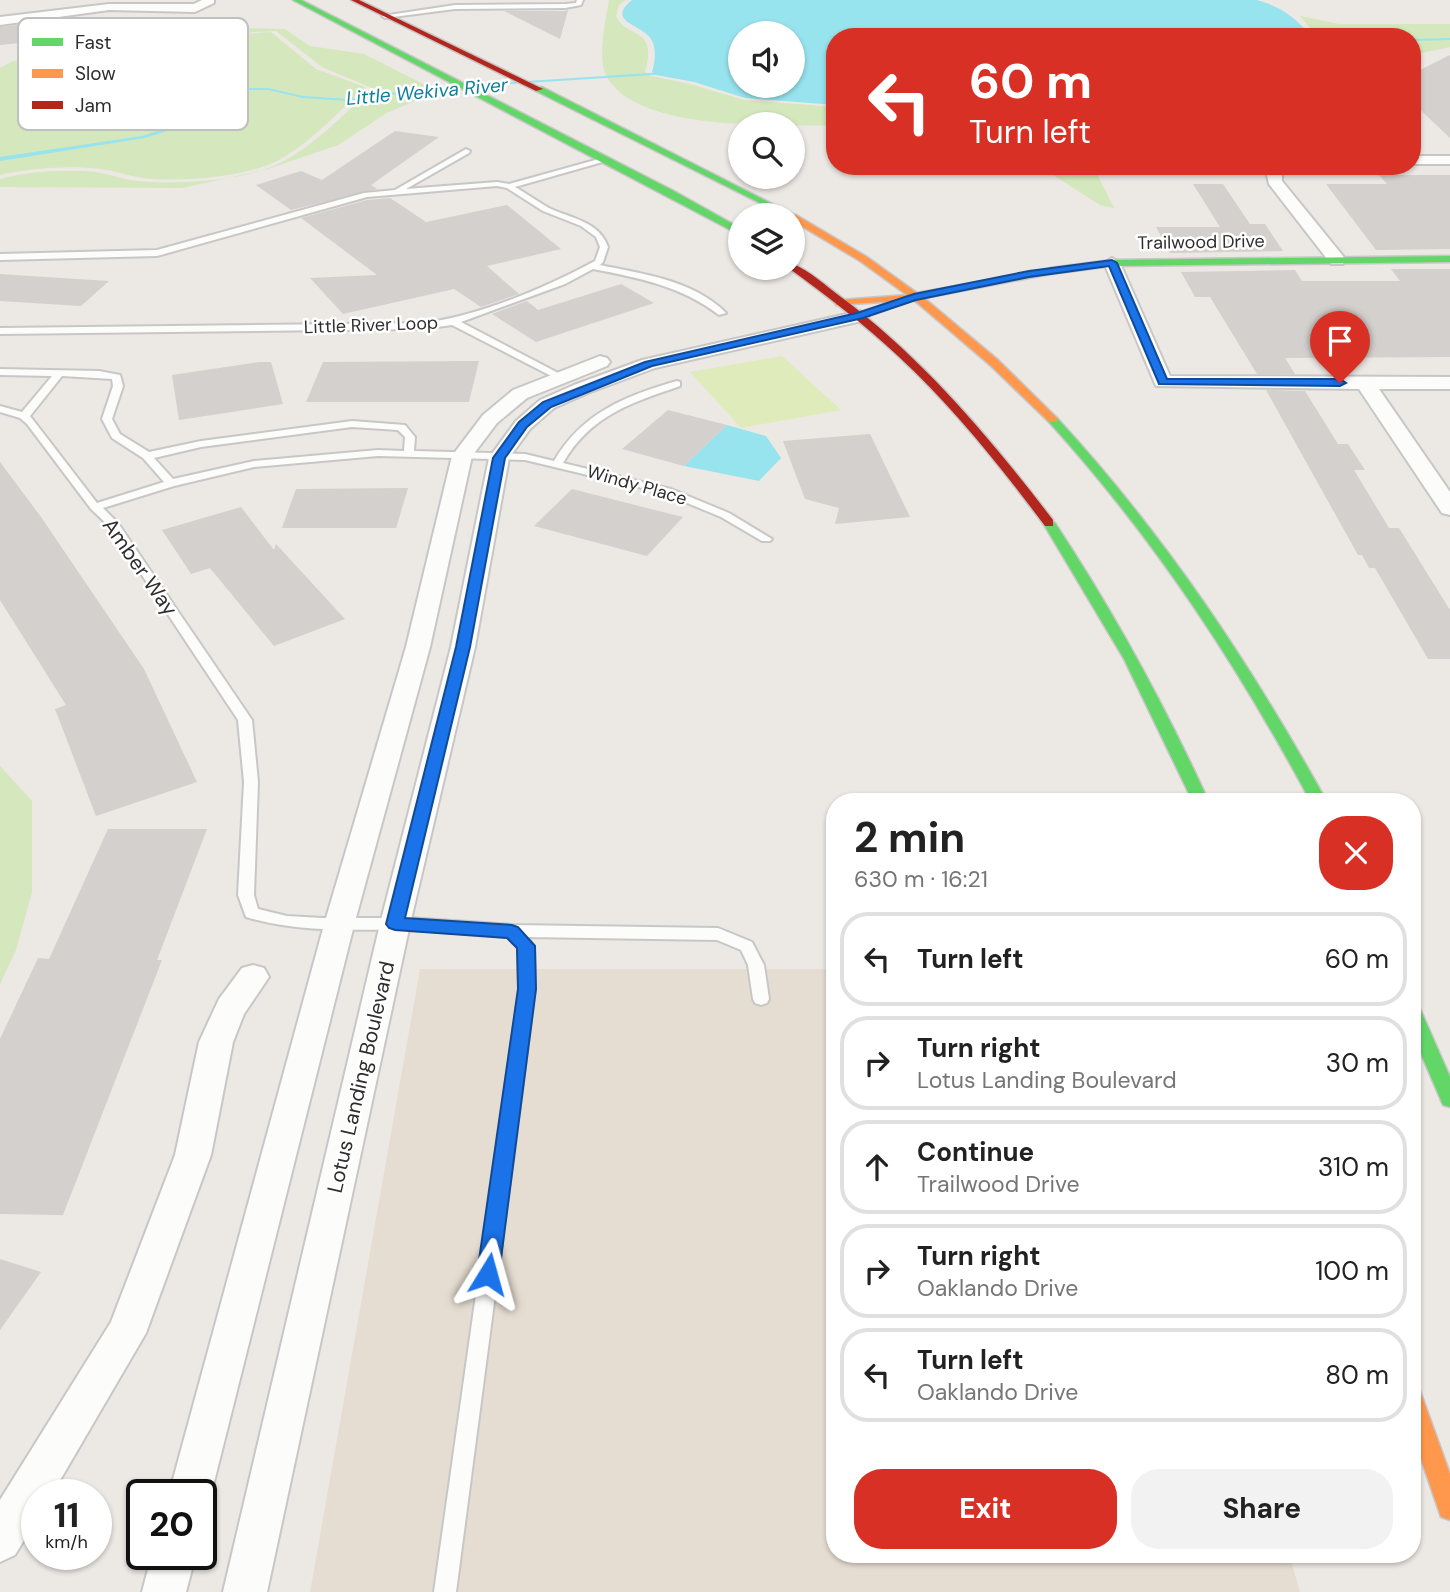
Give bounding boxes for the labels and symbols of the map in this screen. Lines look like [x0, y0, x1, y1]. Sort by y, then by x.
legend [18, 18, 248, 130]
text: Fast [75, 30, 111, 55]
text: Slow [75, 61, 116, 86]
water label: Little Wekiva River [345, 72, 510, 111]
text: Jam [75, 93, 112, 118]
street label: Trailwood Drive [1137, 229, 1265, 255]
street label: Little River Loop [303, 311, 439, 339]
pin [1310, 311, 1370, 383]
street label: Windy Place [584, 459, 690, 511]
street label: Amber Way [96, 513, 184, 622]
street label: Lotus Landing Boulevard [321, 958, 401, 1196]
position arrow [451, 1237, 525, 1311]
speed limit sign: 20 [126, 1479, 217, 1570]

